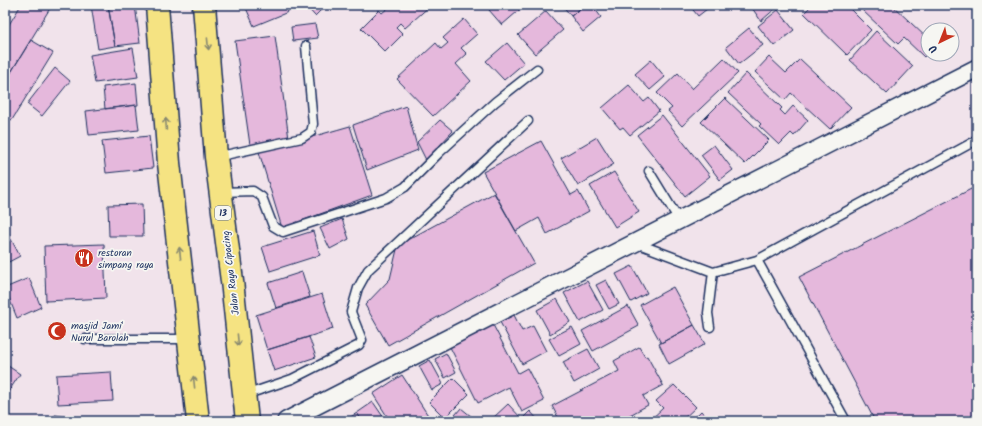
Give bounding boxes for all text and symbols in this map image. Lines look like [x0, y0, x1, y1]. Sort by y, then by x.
north arrow [920, 22, 960, 62]
one-way arrow [204, 37, 211, 50]
text: U [925, 39, 942, 57]
one-way arrow [163, 118, 170, 131]
road number: 13 [215, 206, 231, 220]
street label: Jalan Raya Cipacing [218, 230, 244, 316]
place label: restoran simpang raya [98, 245, 154, 273]
restaurant icon: restoran simpang raya [73, 247, 95, 269]
one-way arrow [176, 247, 184, 260]
place label: masjid Jami' Nurul Barolah [71, 318, 129, 346]
mosque icon: masjid Jami' Nurul Barolah [46, 320, 68, 342]
one-way arrow [234, 333, 242, 346]
one-way arrow [190, 376, 198, 389]

